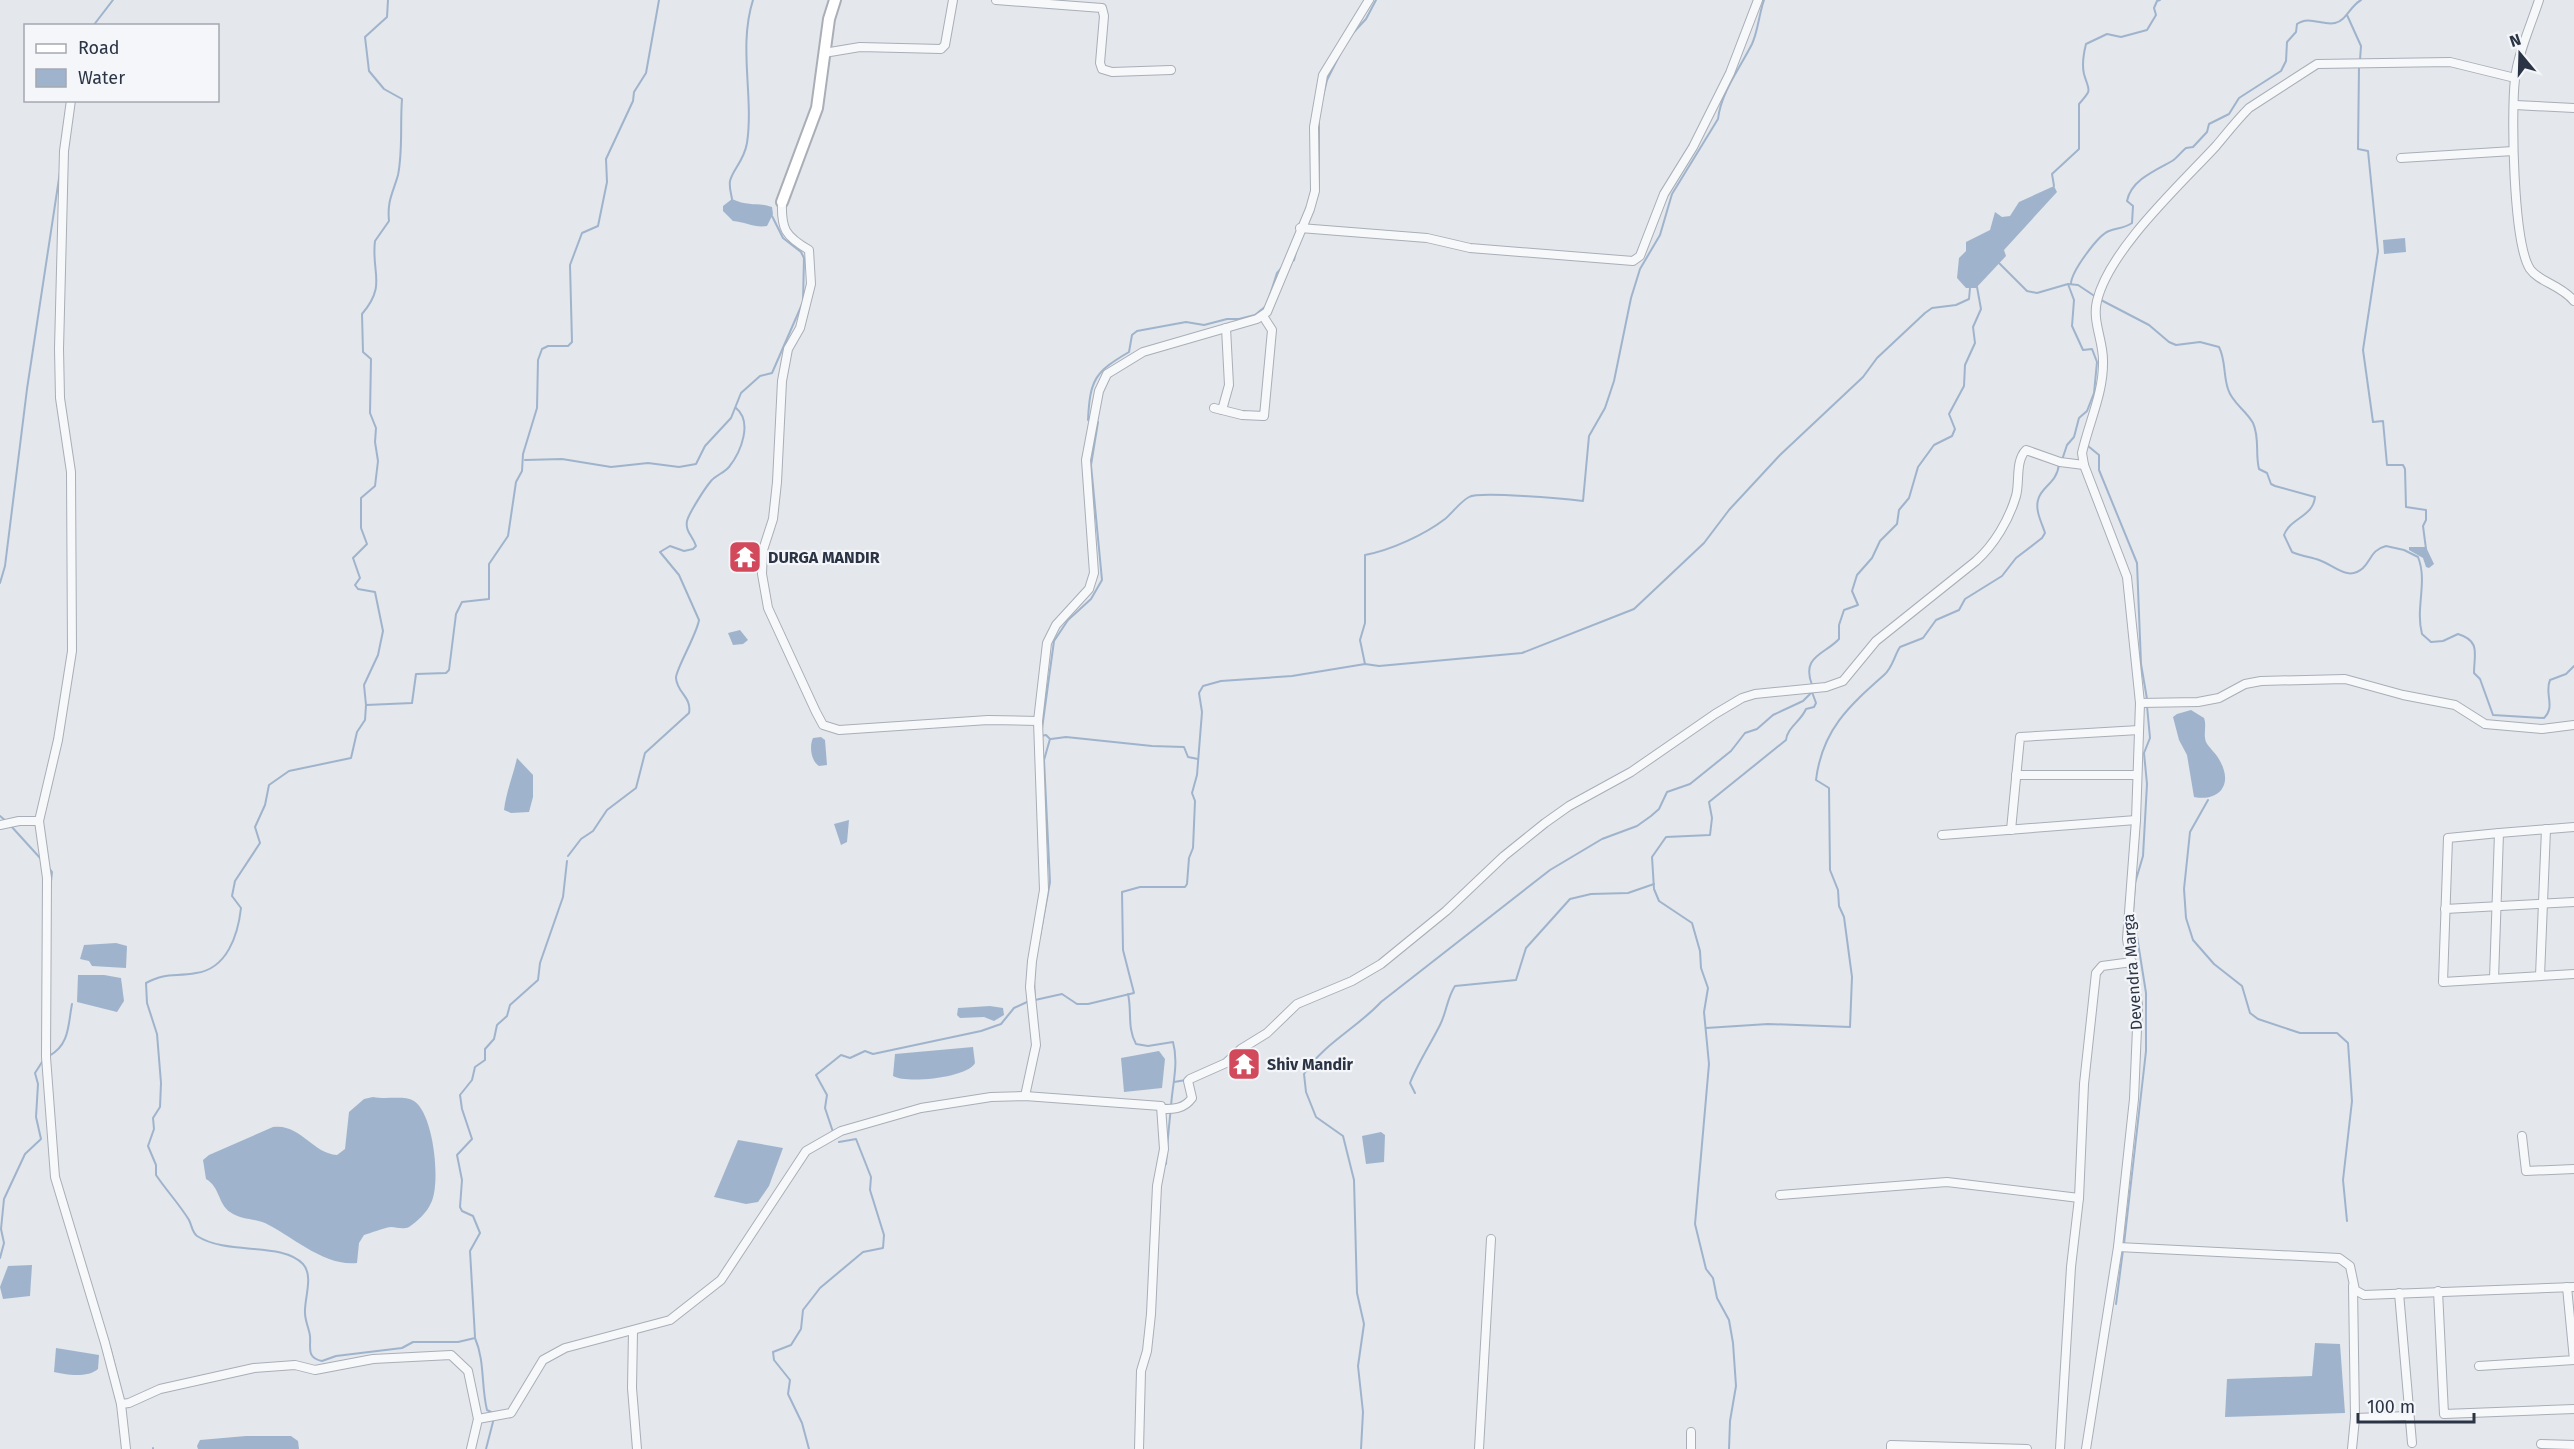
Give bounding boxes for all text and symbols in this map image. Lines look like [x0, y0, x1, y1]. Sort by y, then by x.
legend [24, 24, 219, 102]
north arrow [2490, 24, 2550, 84]
text: N [2507, 30, 2523, 51]
text: Road [78, 37, 120, 59]
text: Water [78, 67, 125, 89]
temple icon: DURGA MANDIR [727, 539, 763, 575]
place label: DURGA MANDIR [768, 548, 880, 567]
street label: Devendra Marga [2119, 913, 2146, 1031]
temple icon: Shiv Mandir [1226, 1046, 1262, 1082]
place label: Shiv Mandir [1267, 1055, 1354, 1074]
scale bar [2358, 1386, 2474, 1424]
text: 100 m [2367, 1396, 2415, 1418]

